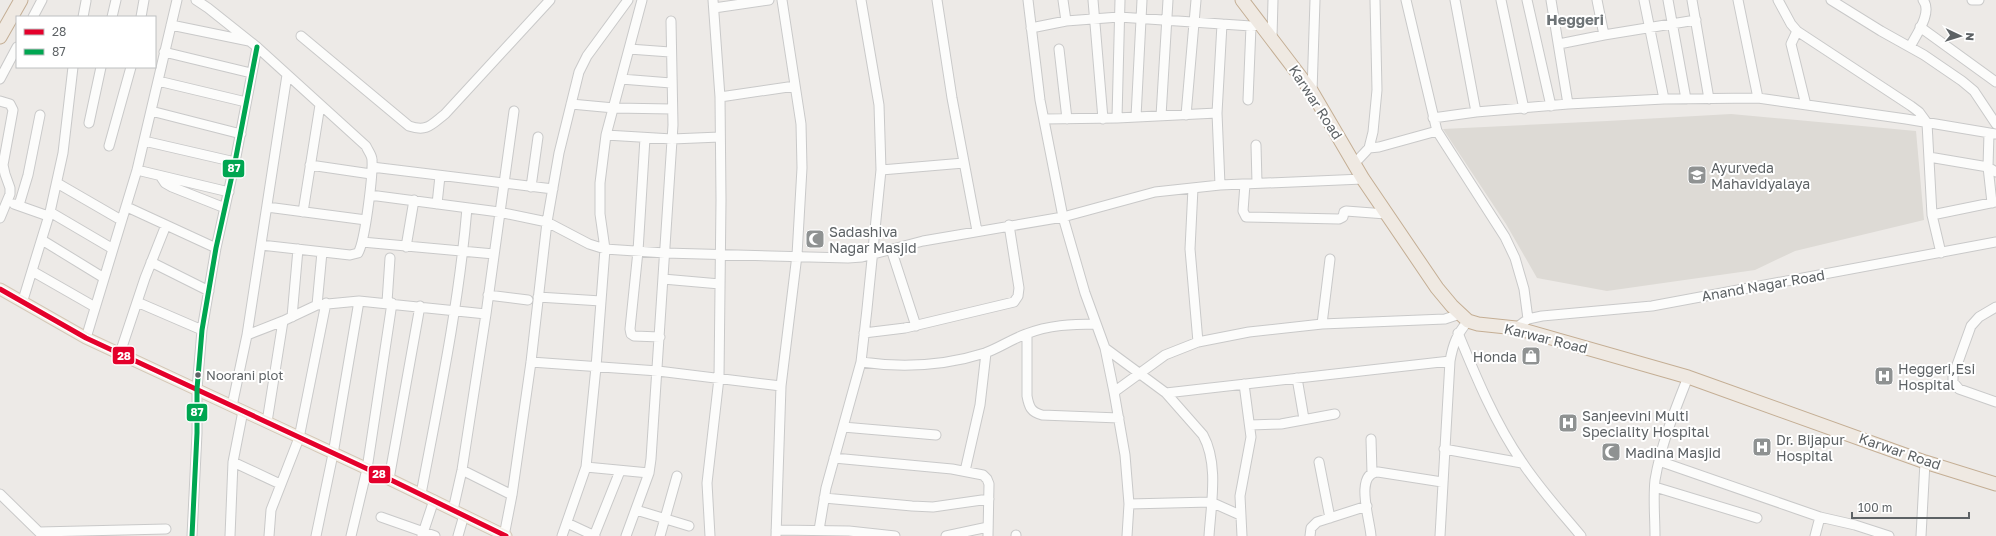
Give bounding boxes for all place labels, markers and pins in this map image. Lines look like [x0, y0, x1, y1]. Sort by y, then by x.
place label: Ayurveda Mahavidyalaya [1711, 159, 1810, 192]
school or university icon: Ayurveda Mahavidyalaya [1686, 164, 1708, 186]
place label: Sadashiva Nagar Masjid [829, 223, 917, 256]
mosque icon: Sadashiva Nagar Masjid [804, 228, 826, 250]
shop icon: Honda [1520, 345, 1542, 367]
place label: Honda [1473, 348, 1517, 365]
place label: Heggeri,Esi Hospital [1898, 360, 1975, 393]
hospital icon: Heggeri,Esi Hospital [1873, 365, 1895, 387]
place label: Noorani plot [206, 367, 284, 383]
marker: Noorani plot [193, 370, 203, 380]
place label: Sanjeevini Multi Speciality Hospital [1582, 407, 1709, 440]
hospital icon: Sanjeevini Multi Speciality Hospital [1557, 412, 1579, 434]
place label: Dr. Bijapur Hospital [1776, 431, 1845, 464]
hospital icon: Dr. Bijapur Hospital [1751, 436, 1773, 458]
mosque icon: Madina Masjid [1600, 441, 1622, 463]
place label: Madina Masjid [1625, 444, 1721, 461]

